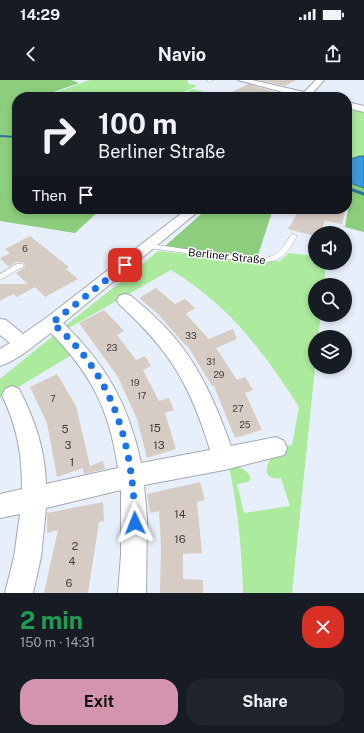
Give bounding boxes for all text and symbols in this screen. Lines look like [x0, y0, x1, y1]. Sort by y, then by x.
text: 14:29 [20, 6, 60, 23]
icon: back [20, 43, 42, 65]
icon: share [322, 43, 344, 65]
text: Navio [158, 44, 206, 65]
text: 100 m [98, 107, 177, 140]
icon: right [32, 108, 84, 160]
text: Berliner Straße [98, 141, 225, 162]
icon: arrive [75, 184, 97, 206]
text: Then [32, 187, 67, 204]
map controls [308, 226, 352, 374]
button: sound [308, 226, 352, 270]
house number: 6 [22, 243, 28, 254]
street label: Berliner Straße [188, 246, 266, 266]
pin [108, 248, 142, 282]
icon: arrive [114, 254, 136, 276]
button: search [308, 278, 352, 322]
house number: 33 [185, 330, 197, 341]
button: layers [308, 330, 352, 374]
house number: 23 [106, 342, 118, 353]
house number: 31 [206, 356, 216, 367]
house number: 29 [214, 369, 225, 380]
house number: 19 [130, 377, 140, 388]
house number: 17 [137, 390, 147, 401]
house number: 7 [50, 393, 56, 404]
house number: 27 [233, 403, 243, 414]
house number: 25 [239, 419, 251, 430]
house number: 15 [149, 422, 161, 434]
house number: 5 [61, 423, 69, 435]
house number: 3 [65, 439, 72, 451]
house number: 13 [153, 439, 165, 451]
house number: 1 [70, 456, 74, 468]
position arrow [114, 502, 156, 544]
house number: 14 [174, 508, 186, 520]
house number: 16 [174, 533, 186, 545]
house number: 2 [72, 540, 79, 552]
house number: 4 [69, 555, 76, 567]
house number: 6 [66, 577, 73, 589]
text: 2 min [20, 606, 83, 634]
button: close [302, 606, 344, 648]
text: 150 m · 14:31 [20, 635, 95, 650]
button: Exit [20, 679, 178, 725]
button: Share [186, 679, 344, 725]

